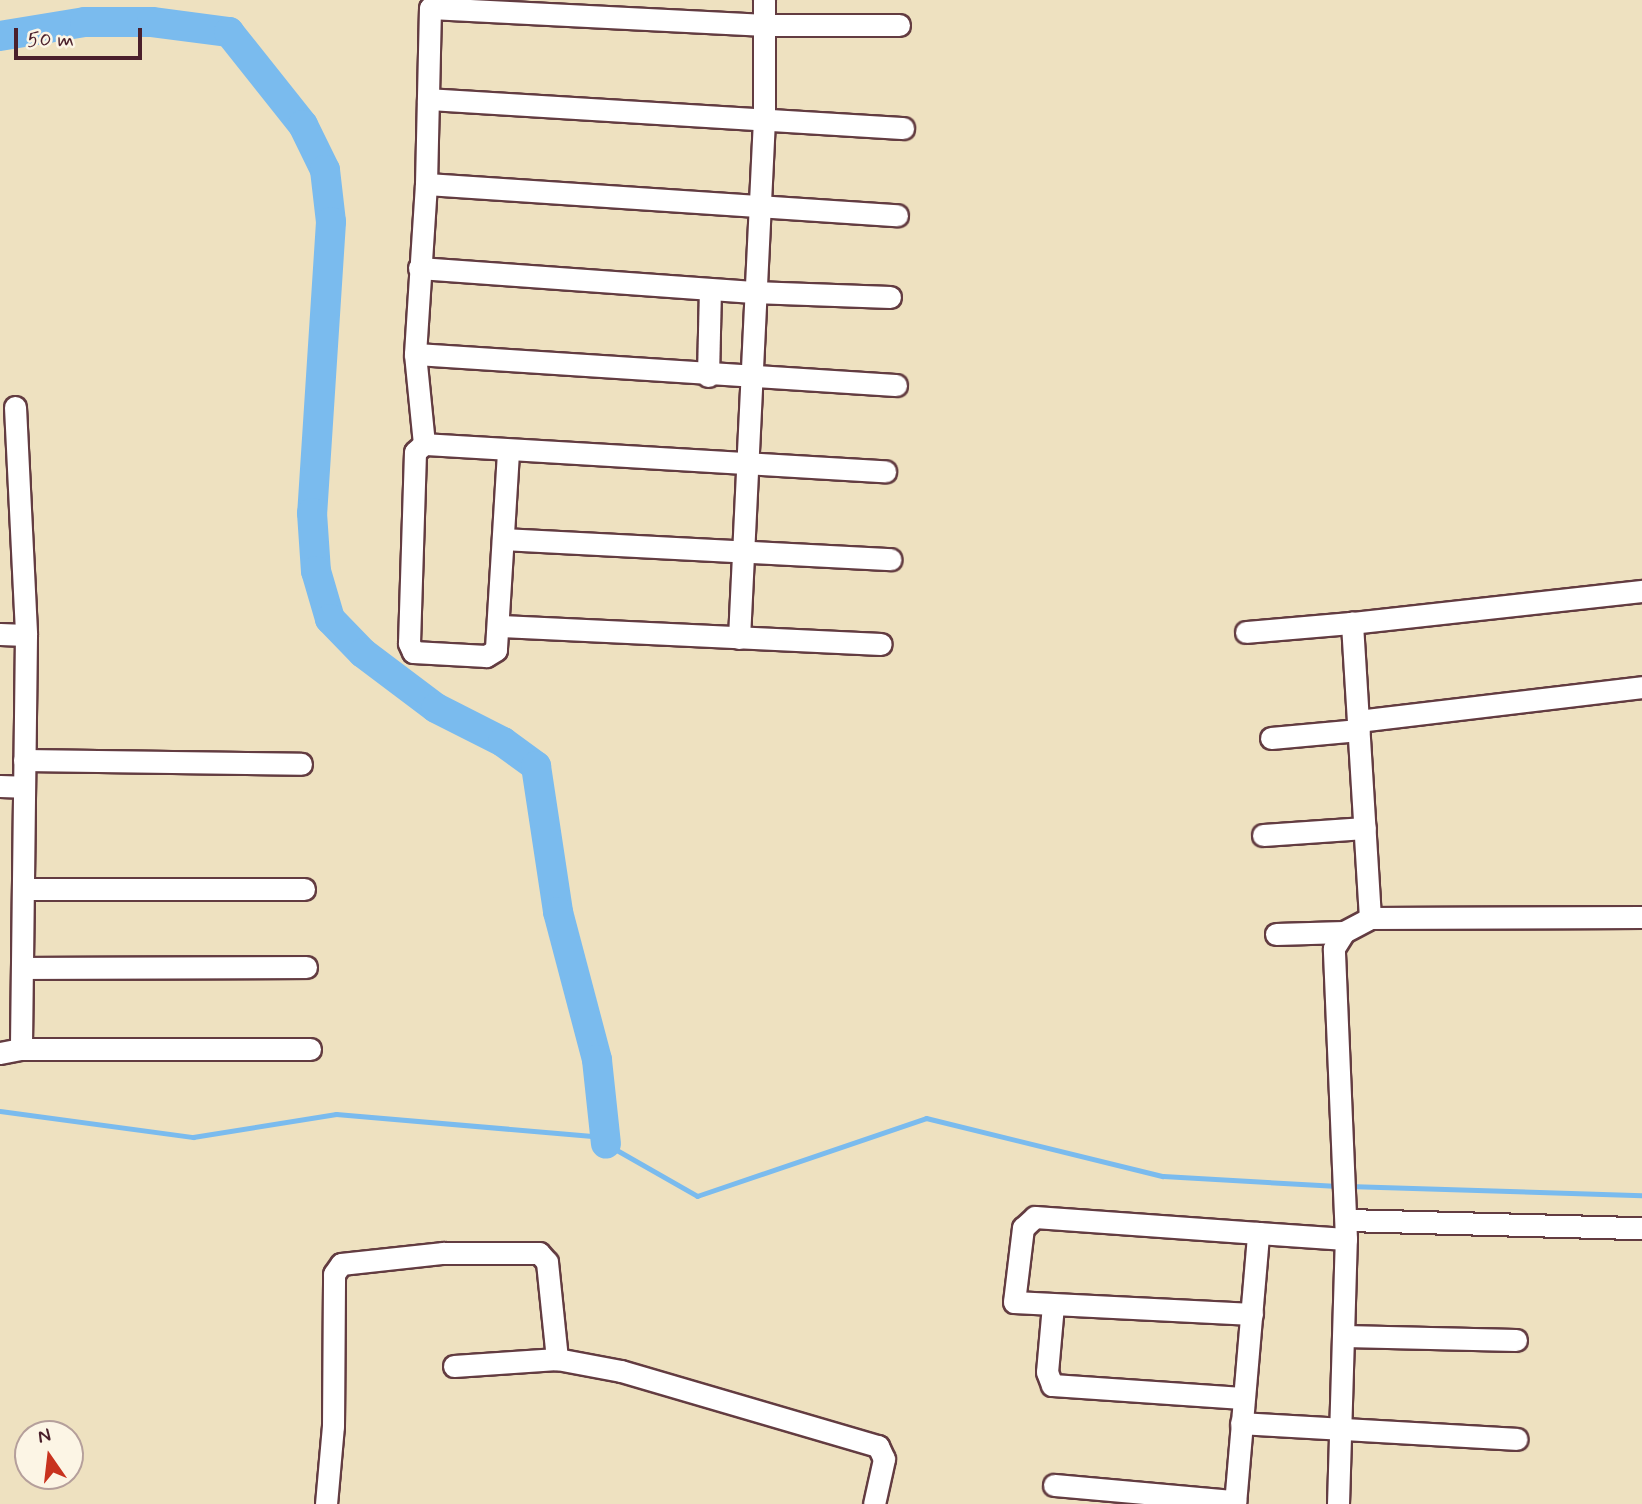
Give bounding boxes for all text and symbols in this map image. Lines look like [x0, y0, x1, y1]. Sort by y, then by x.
scale bar [18, 14, 145, 58]
text: 50 m [27, 26, 74, 54]
north arrow [14, 1420, 84, 1490]
text: N [35, 1422, 53, 1450]

